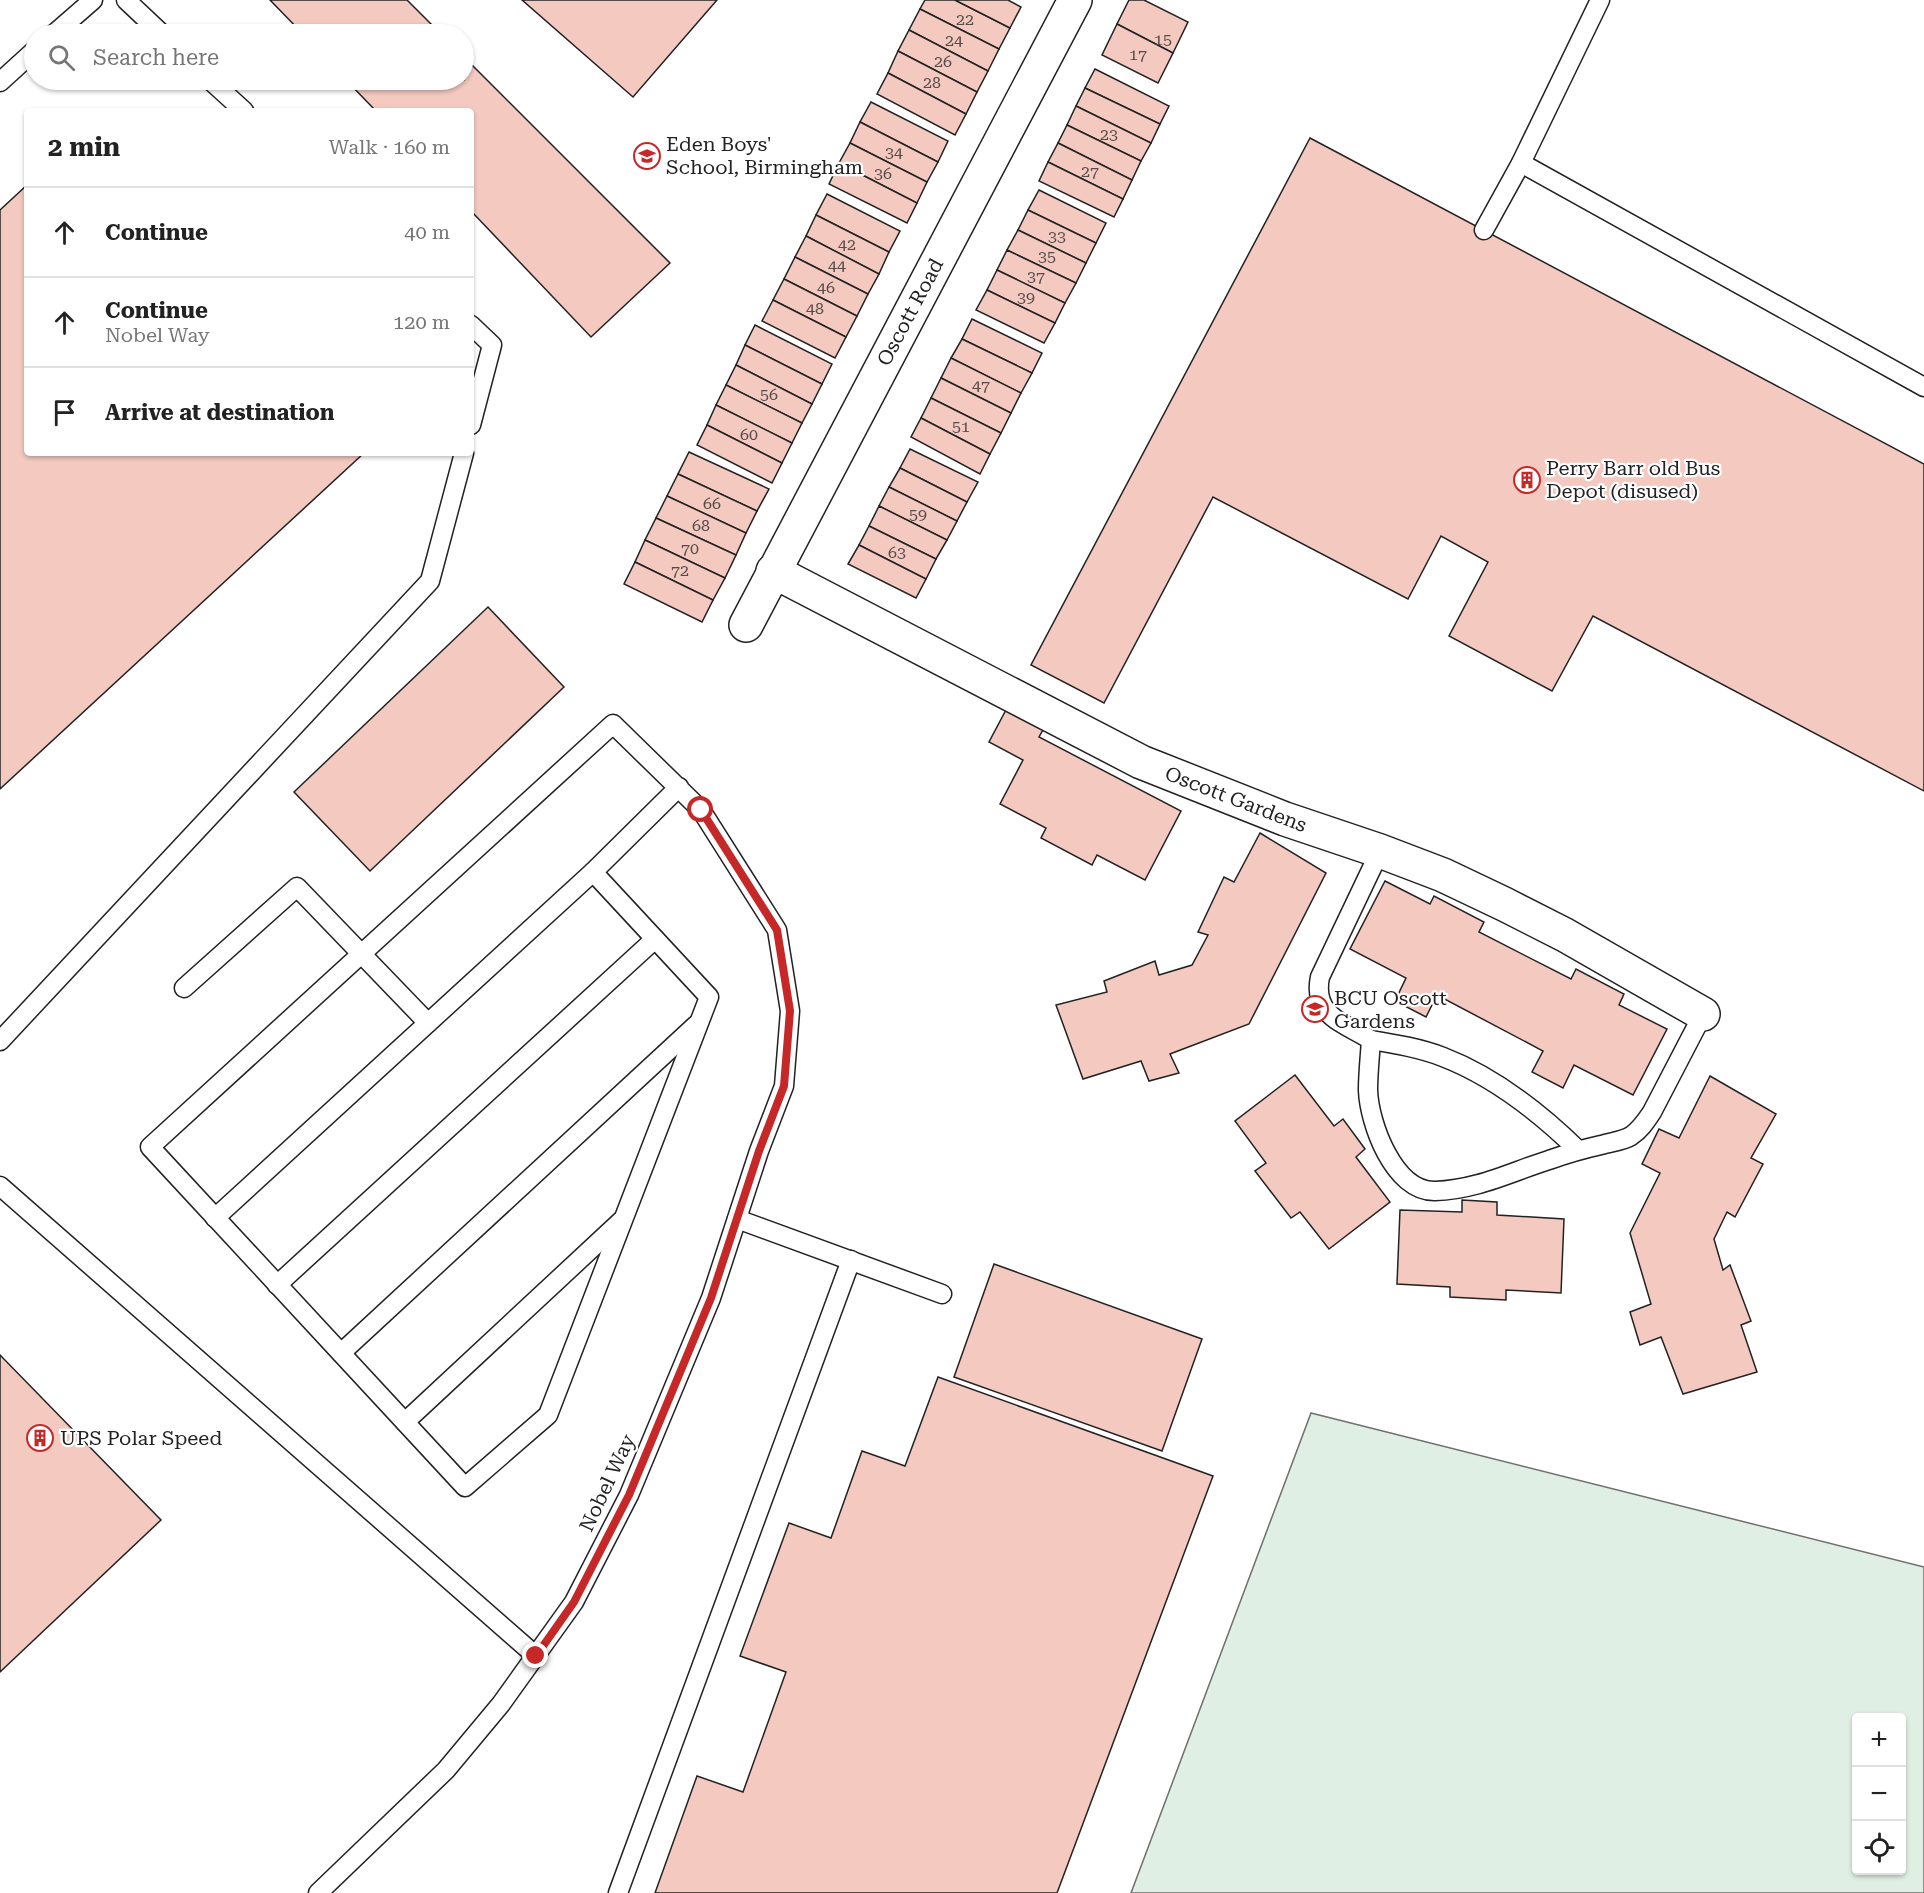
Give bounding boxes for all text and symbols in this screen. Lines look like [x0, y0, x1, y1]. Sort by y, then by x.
house number: 22 [956, 10, 974, 29]
search box [24, 24, 474, 90]
house number: 15 [1154, 30, 1172, 49]
house number: 24 [945, 31, 963, 50]
icon: search [45, 41, 78, 74]
text: Search here [93, 45, 219, 70]
house number: 17 [1129, 45, 1147, 64]
house number: 26 [934, 52, 952, 71]
house number: 28 [923, 73, 941, 92]
house number: 23 [1100, 125, 1118, 144]
text: 2 min [48, 132, 120, 162]
place label: Eden Boys' School, Birmingham [666, 132, 863, 179]
text: Walk · 160 m [329, 135, 450, 159]
school or university icon: Eden Boys' School, Birmingham [632, 141, 662, 171]
house number: 34 [885, 143, 903, 162]
house number: 27 [1081, 162, 1099, 181]
house number: 36 [874, 164, 892, 183]
icon: ahead [48, 216, 81, 249]
text: Continue [105, 220, 208, 245]
text: 40 m [404, 220, 450, 244]
house number: 33 [1048, 227, 1066, 246]
house number: 42 [838, 235, 856, 254]
house number: 35 [1038, 247, 1056, 266]
street label: Oscott Road [872, 254, 948, 370]
house number: 44 [828, 256, 846, 275]
house number: 37 [1027, 267, 1045, 286]
house number: 46 [817, 278, 835, 297]
house number: 39 [1017, 288, 1035, 307]
text: Continue [105, 298, 208, 323]
house number: 48 [806, 299, 824, 318]
icon: ahead [48, 306, 81, 339]
text: 120 m [393, 310, 450, 334]
text: Nobel Way [105, 323, 210, 347]
house number: 47 [972, 376, 990, 395]
house number: 56 [760, 385, 778, 404]
icon: arrive [48, 396, 81, 429]
text: Arrive at destination [105, 400, 334, 425]
house number: 51 [952, 417, 970, 436]
house number: 60 [740, 425, 758, 444]
place label: Perry Barr old Bus Depot (disused) [1546, 456, 1720, 503]
building icon: Perry Barr old Bus Depot (disused) [1512, 465, 1542, 495]
house number: 66 [703, 494, 721, 513]
house number: 59 [909, 505, 927, 524]
house number: 68 [692, 516, 710, 535]
house number: 70 [681, 539, 699, 558]
house number: 63 [888, 543, 906, 562]
house number: 72 [671, 561, 689, 580]
street label: Oscott Gardens [1162, 761, 1310, 837]
route start [687, 796, 713, 822]
place label: BCU Oscott Gardens [1334, 986, 1447, 1033]
school or university icon: BCU Oscott Gardens [1300, 994, 1330, 1024]
building icon: UPS Polar Speed [25, 1423, 55, 1453]
place label: UPS Polar Speed [60, 1426, 222, 1450]
street label: Nobel Way [574, 1430, 640, 1535]
route end [522, 1642, 548, 1668]
map controls [1852, 1713, 1906, 1875]
button: + [1852, 1713, 1906, 1767]
button: − [1852, 1767, 1906, 1821]
button: locate [1852, 1821, 1906, 1875]

